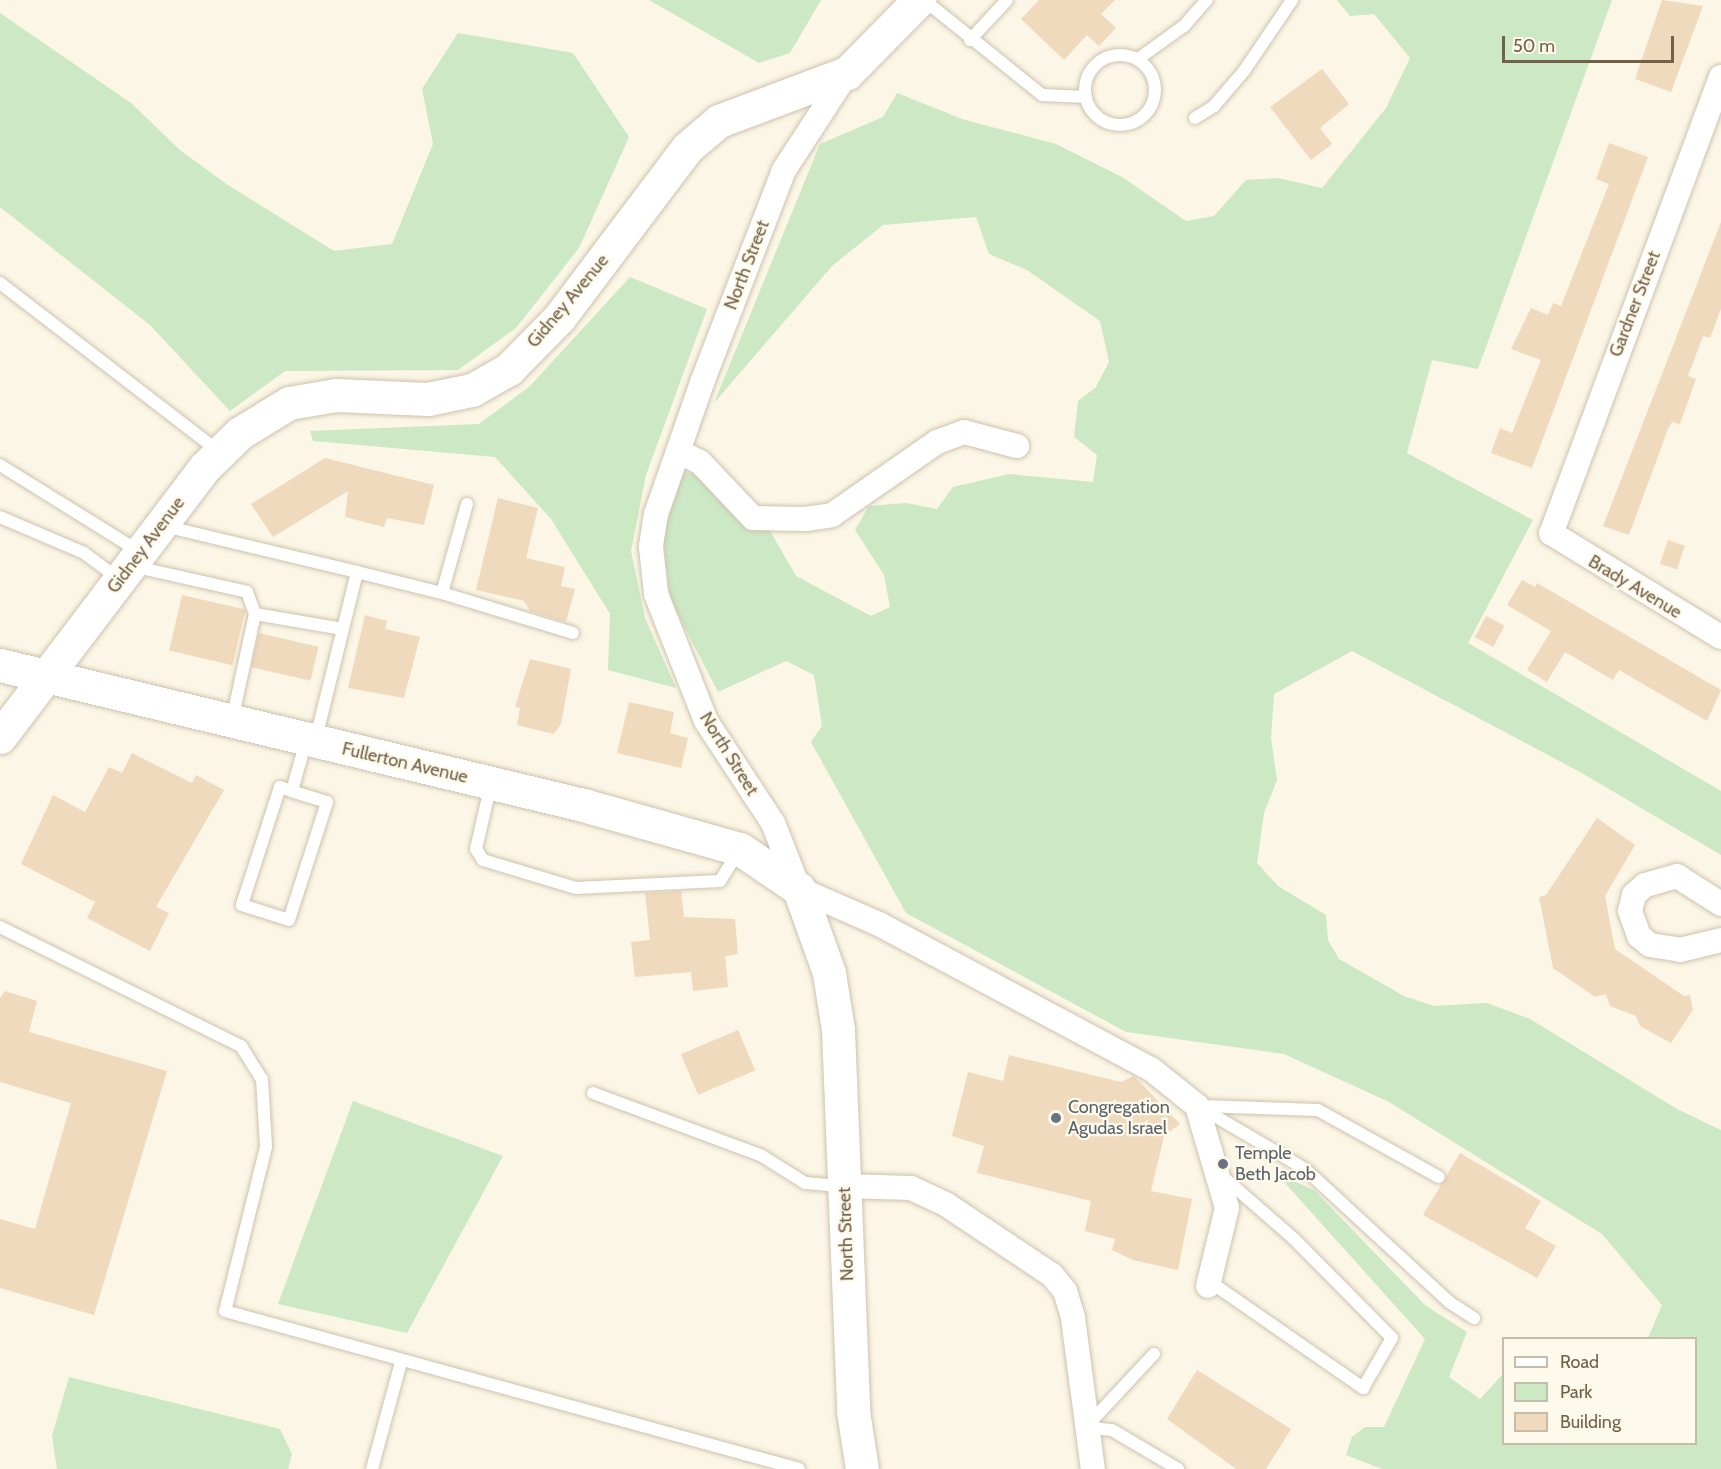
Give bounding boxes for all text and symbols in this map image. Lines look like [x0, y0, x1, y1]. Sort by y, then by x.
scale bar [1505, 24, 1678, 62]
text: 50 m [1513, 35, 1555, 57]
street label: North Street [720, 217, 774, 313]
street label: Gardner Street [1605, 248, 1665, 360]
street label: Gidney Avenue [523, 250, 613, 352]
street label: Gidney Avenue [103, 492, 189, 598]
street label: Brady Avenue [1584, 551, 1686, 623]
street label: North Street [695, 708, 763, 800]
street label: Fullerton Avenue [340, 738, 470, 788]
place label: Congregation Agudas Israel [1068, 1097, 1170, 1140]
marker: Congregation Agudas Israel [1049, 1111, 1063, 1125]
place label: Temple Beth Jacob [1235, 1143, 1316, 1186]
marker: Temple Beth Jacob [1216, 1157, 1230, 1171]
street label: North Street [834, 1187, 858, 1281]
legend [1502, 1337, 1697, 1445]
text: Road [1560, 1351, 1599, 1373]
text: Park [1560, 1381, 1592, 1403]
text: Building [1560, 1411, 1621, 1433]

